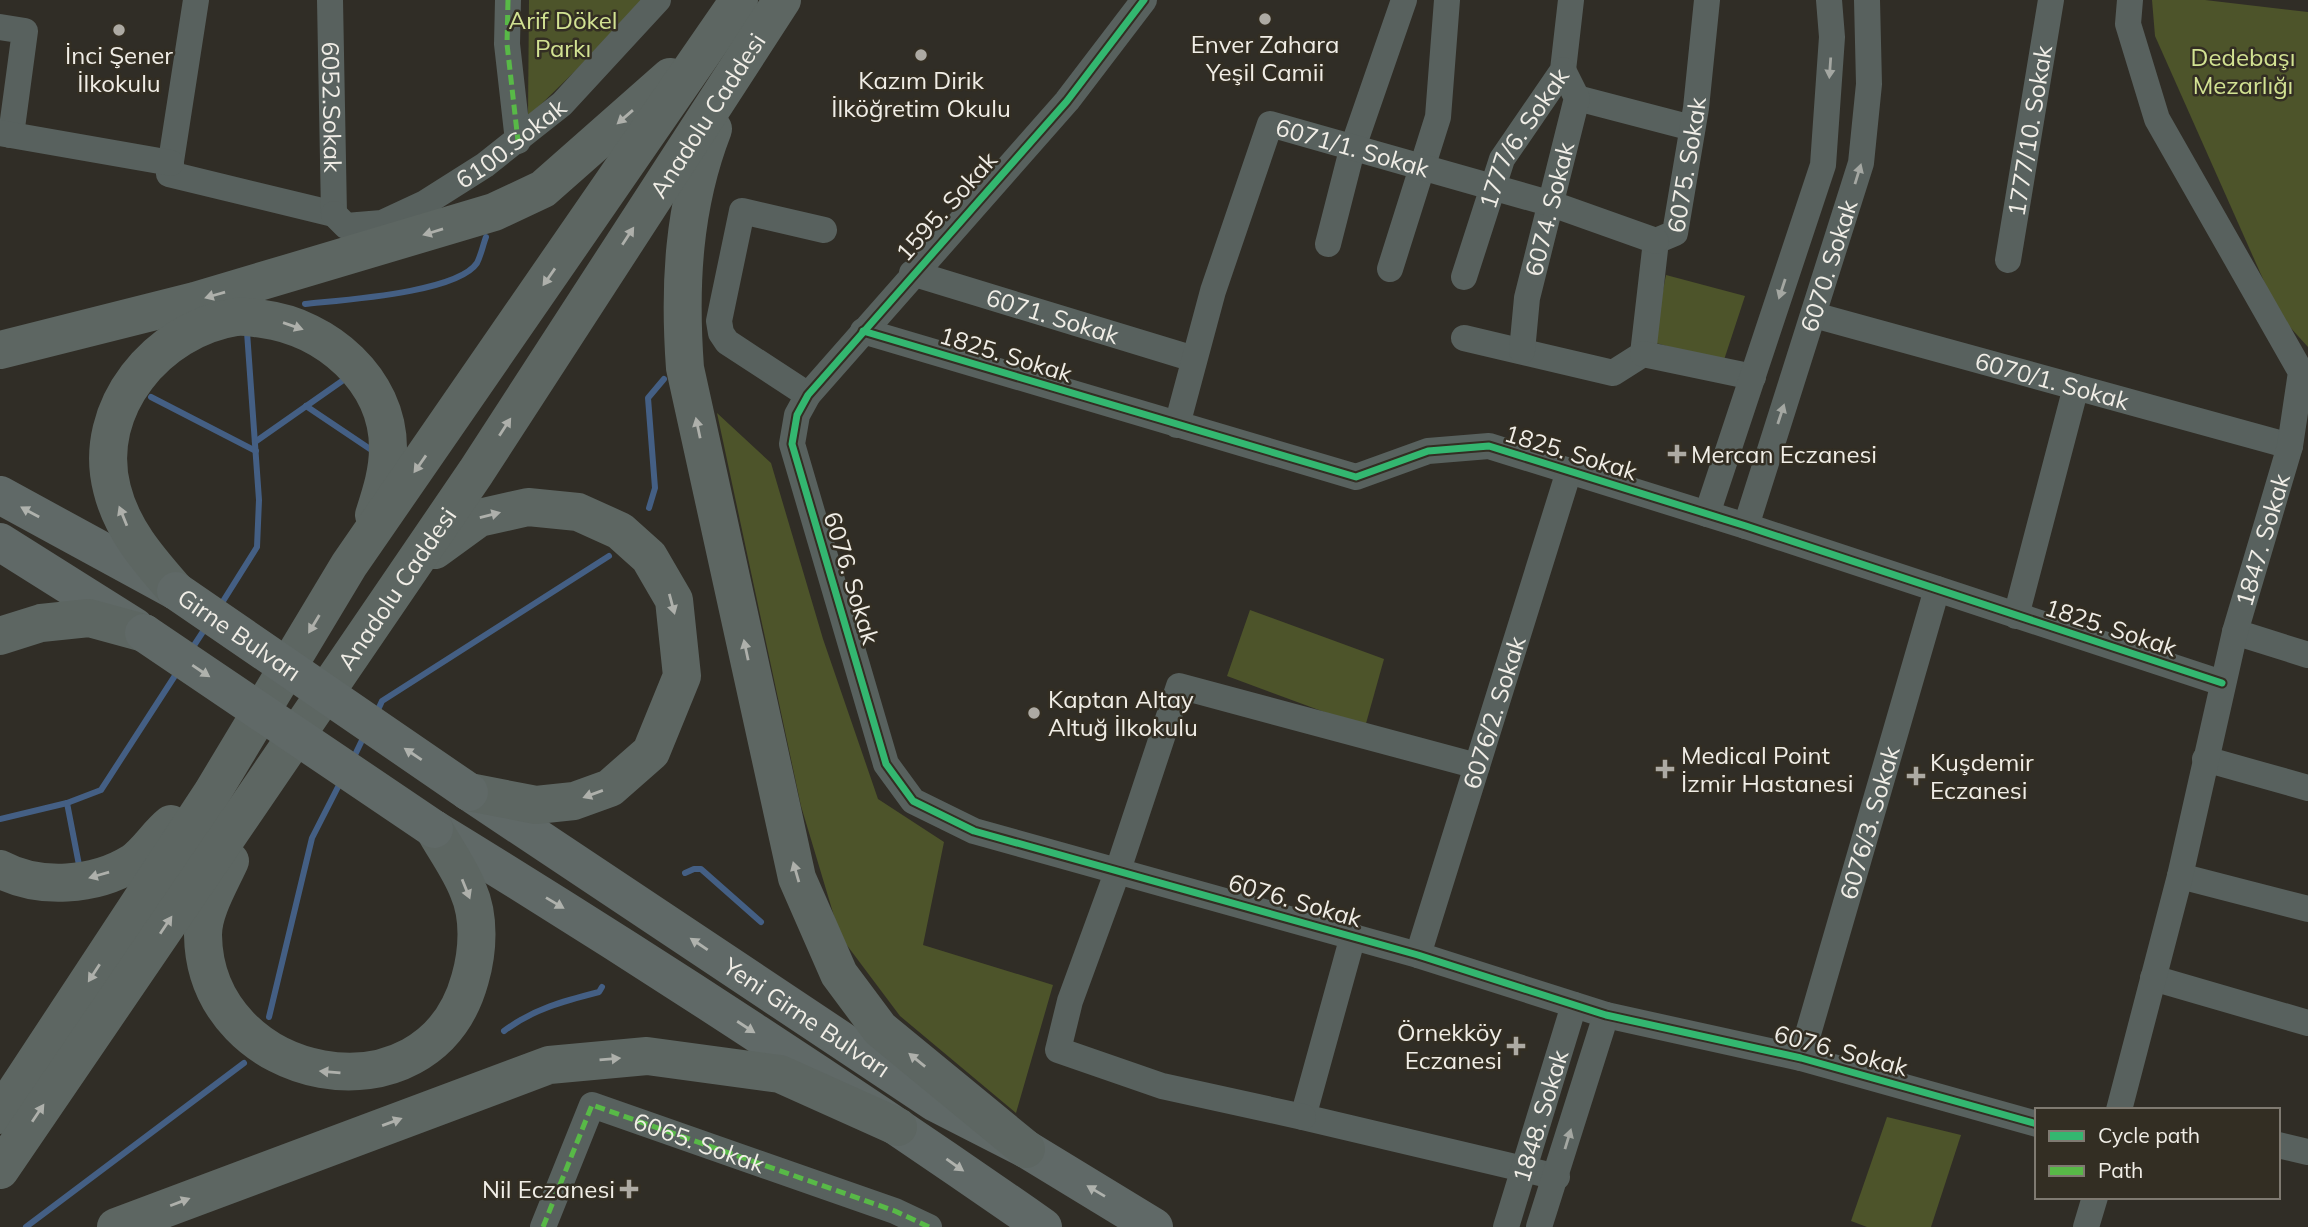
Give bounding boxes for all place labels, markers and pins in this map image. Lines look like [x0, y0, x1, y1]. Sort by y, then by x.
marker: Enver Zahara Yeşil Camii [1257, 11, 1273, 27]
marker: İnci Şener İlkokulu [111, 22, 127, 38]
place label: Enver Zahara Yeşil Camii [1191, 29, 1339, 87]
place label: İnci Şener İlkokulu [65, 40, 173, 98]
marker: Kazım Dirik İlköğretim Okulu [913, 47, 929, 63]
place label: Kazım Dirik İlköğretim Okulu [831, 65, 1011, 123]
place label: Mercan Eczanesi [1691, 439, 1877, 469]
marker: Mercan Eczanesi [1669, 446, 1685, 462]
place label: Kaptan Altay Altuğ İlkokulu [1048, 684, 1198, 742]
marker: Kaptan Altay Altuğ İlkokulu [1026, 705, 1042, 721]
place label: Medical Point İzmir Hastanesi [1681, 740, 1854, 798]
place label: Kuşdemir Eczanesi [1930, 747, 2034, 805]
marker: Medical Point İzmir Hastanesi [1655, 759, 1675, 779]
marker: Kuşdemir Eczanesi [1908, 768, 1924, 784]
place label: Örnekköy Eczanesi [1397, 1017, 1502, 1075]
marker: Örnekköy Eczanesi [1508, 1038, 1524, 1054]
place label: Nil Eczanesi [482, 1174, 615, 1204]
marker: Nil Eczanesi [621, 1181, 637, 1197]

